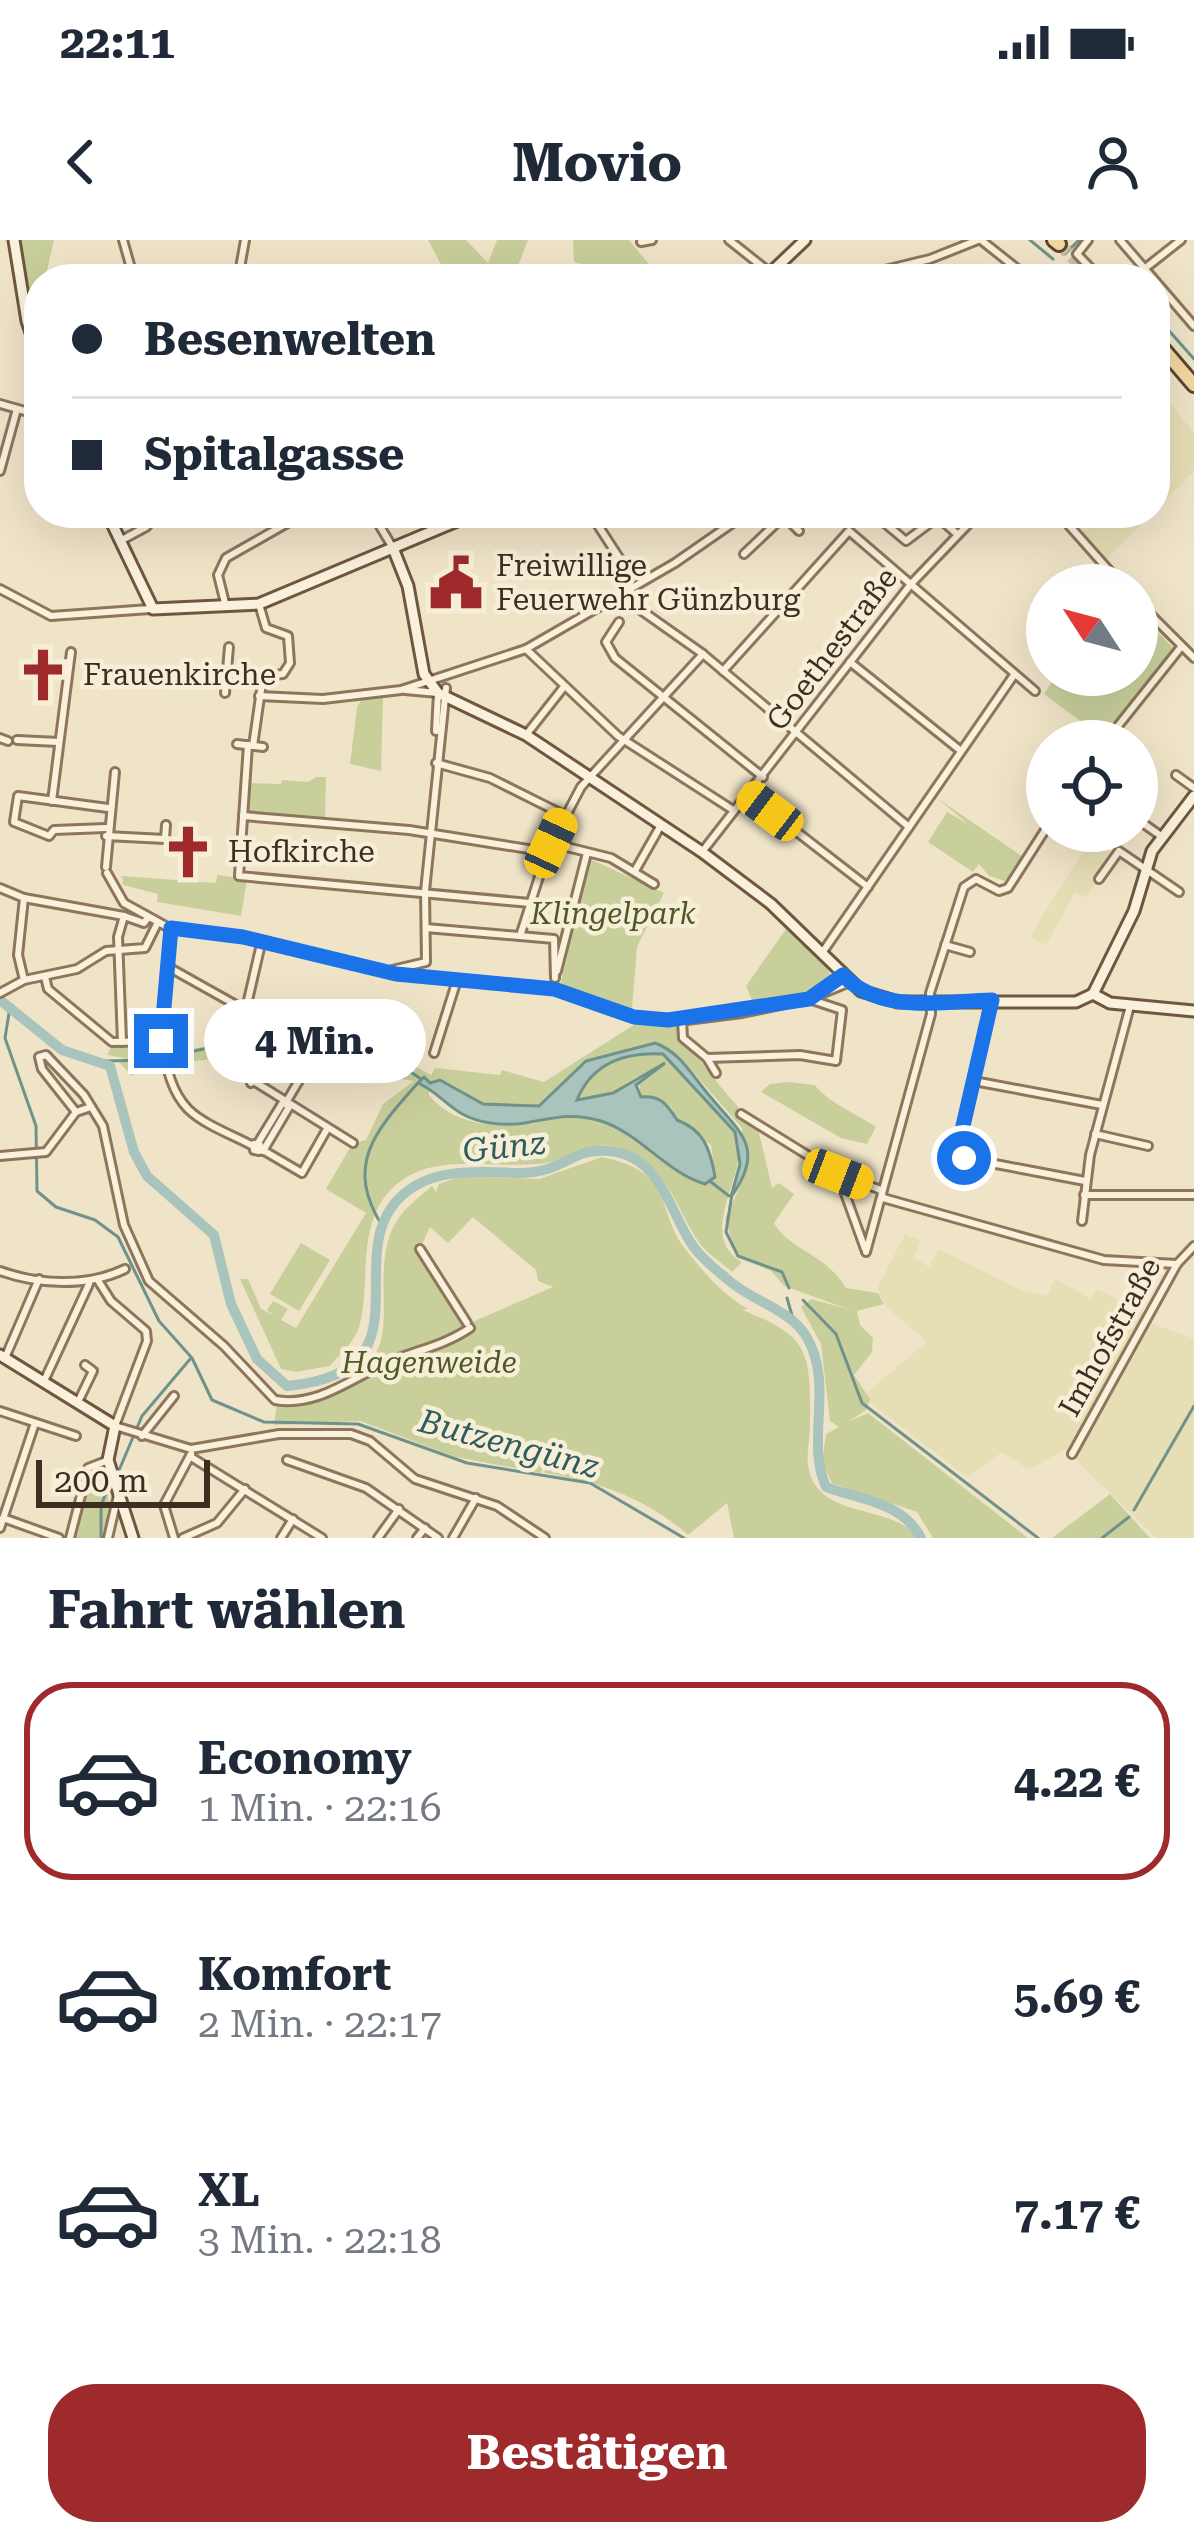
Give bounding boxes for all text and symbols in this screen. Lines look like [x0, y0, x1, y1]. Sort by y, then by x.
text: 22:11 [60, 16, 175, 69]
icon: back [48, 129, 114, 195]
icon: person [1080, 129, 1146, 195]
text: Movio [512, 131, 682, 194]
text: Besenwelten [144, 313, 435, 366]
text: Spitalgasse [144, 428, 404, 481]
place label: Freiwillige Feuerwehr Günzburg [496, 548, 800, 617]
public building icon: Freiwillige Feuerwehr Günzburg [427, 554, 485, 612]
street label: Goethestraße [759, 560, 904, 737]
north arrow [1026, 564, 1158, 696]
map controls [1026, 564, 1158, 852]
church icon: Frauenkirche [14, 646, 72, 704]
place label: Frauenkirche [83, 657, 276, 692]
button: locate [1026, 720, 1158, 852]
car [730, 775, 810, 847]
car [519, 803, 583, 883]
church icon: Hofkirche [159, 823, 217, 881]
place label: Hofkirche [228, 834, 375, 869]
park label: Klingelpark [529, 896, 697, 931]
callout: 4 Min. [203, 999, 425, 1083]
route end [134, 1014, 188, 1068]
text: 4 Min. [255, 1018, 375, 1064]
water label: Günz [461, 1123, 547, 1170]
route start [937, 1131, 991, 1185]
car [798, 1144, 878, 1204]
street label: Imhofstraße [1052, 1251, 1168, 1422]
park label: Hagenweide [340, 1345, 517, 1380]
water label: Butzengünz [414, 1400, 603, 1486]
scale bar [36, 1454, 210, 1507]
text: 200 m [54, 1461, 148, 1500]
text: Fahrt wählen [48, 1578, 406, 1641]
icon: car [54, 1727, 162, 1835]
text: Economy [198, 1732, 412, 1785]
text: 4.22 € [1014, 1755, 1140, 1808]
text: 1 Min. · 22:16 [198, 1785, 441, 1831]
icon: car [54, 1943, 162, 2051]
text: Komfort [198, 1948, 391, 2001]
text: 5.69 € [1014, 1971, 1140, 2024]
text: 2 Min. · 22:17 [198, 2001, 441, 2047]
icon: car [54, 2159, 162, 2267]
text: XL [198, 2164, 260, 2217]
text: 7.17 € [1014, 2187, 1140, 2240]
text: 3 Min. · 22:18 [198, 2217, 441, 2263]
button: Bestätigen [48, 2384, 1146, 2522]

